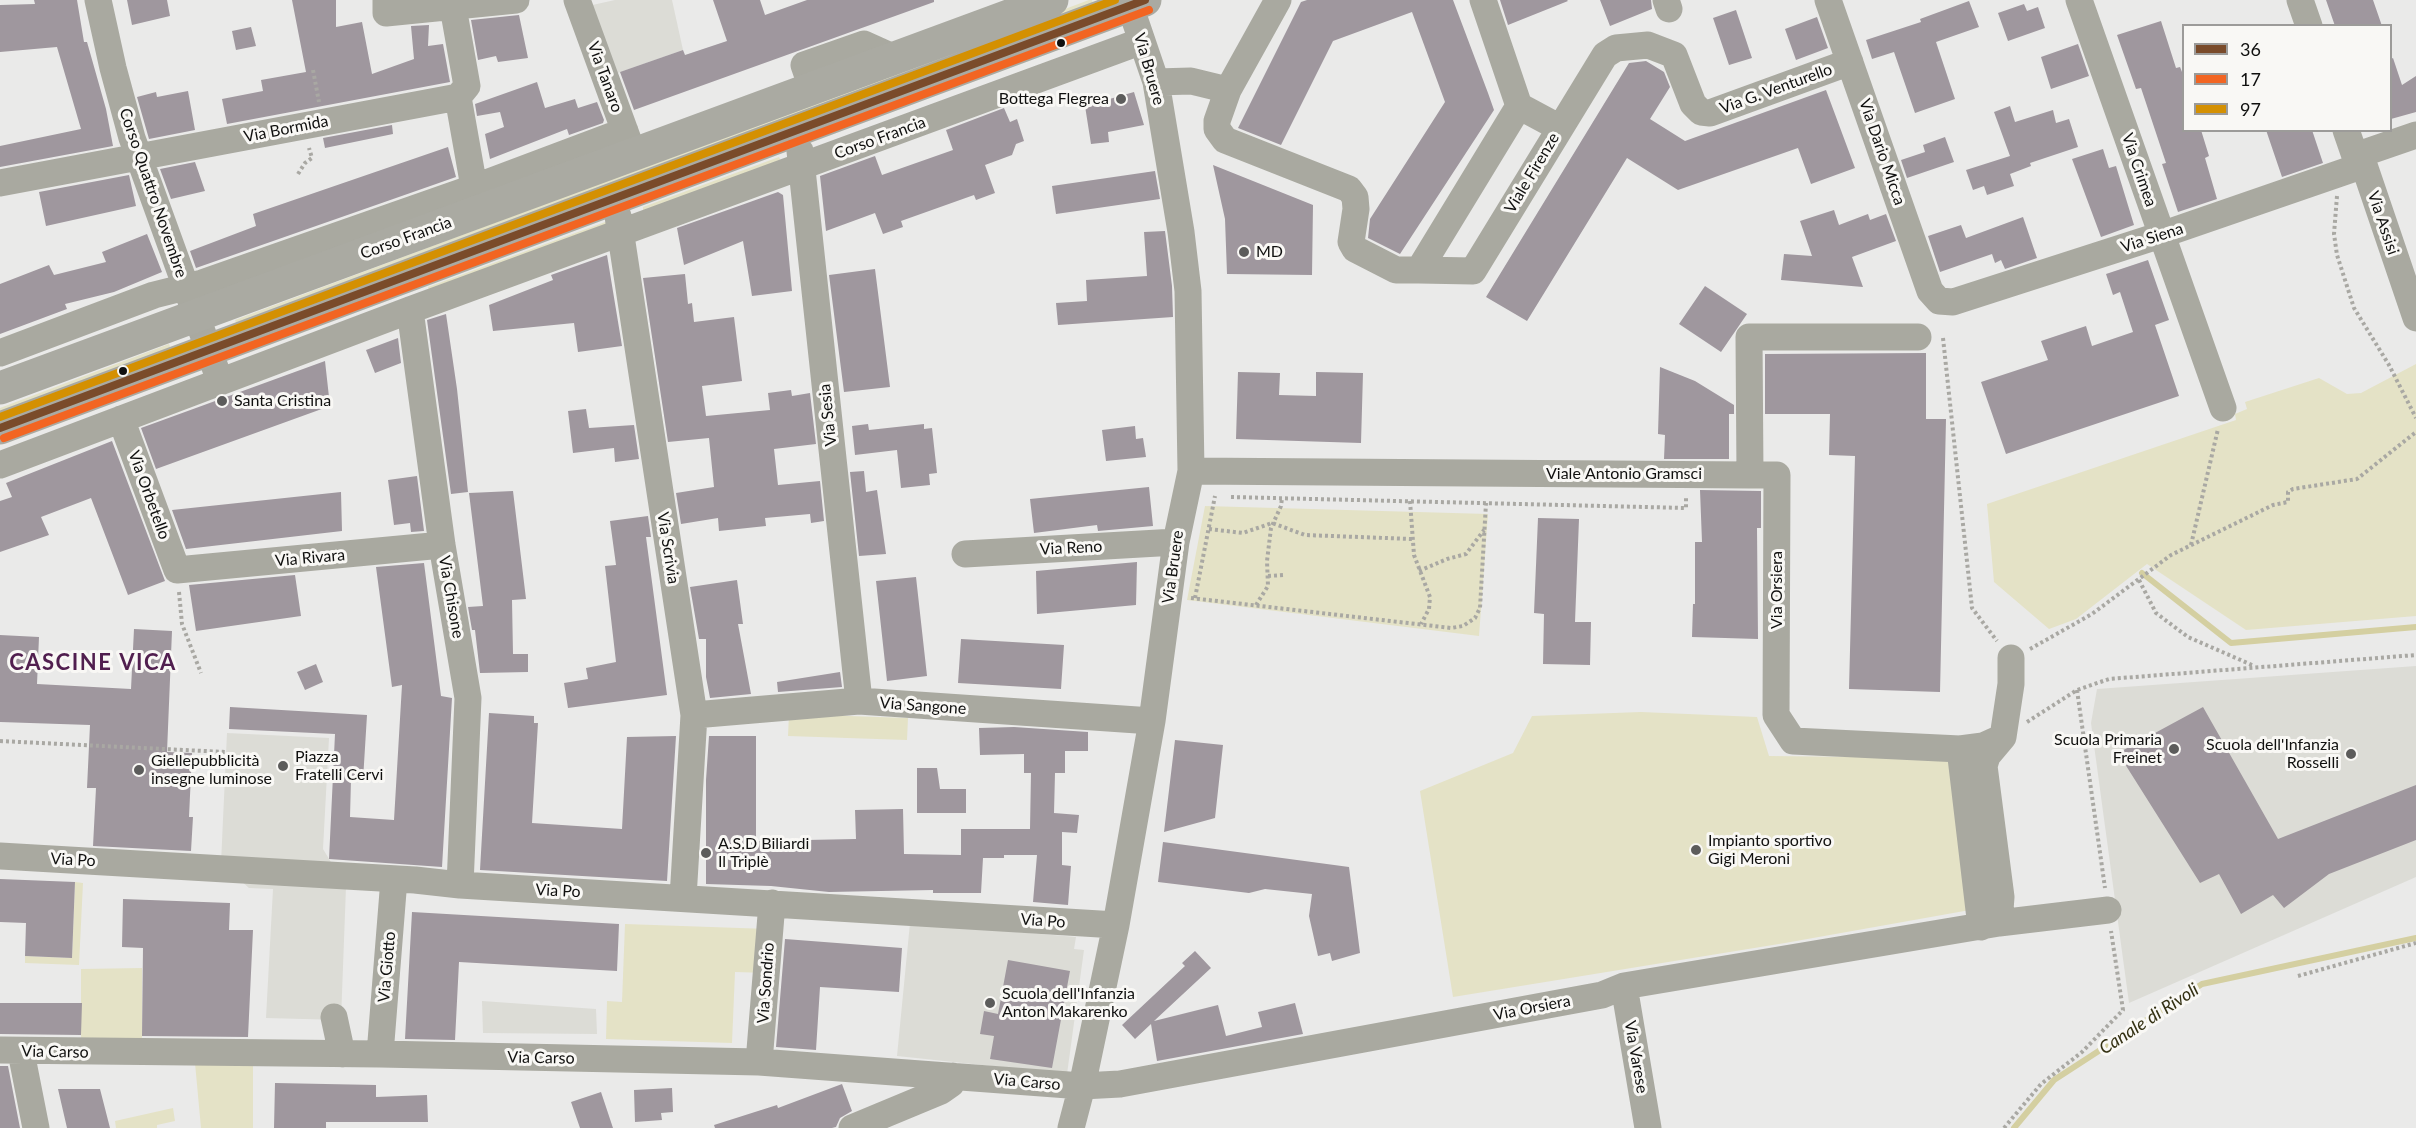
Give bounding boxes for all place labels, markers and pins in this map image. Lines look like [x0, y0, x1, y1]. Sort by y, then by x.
unlabelled marker [1055, 37, 1067, 49]
place label: Bottega Flegrea [999, 89, 1109, 109]
marker: Bottega Flegrea [1114, 92, 1128, 106]
place label: MD [1256, 242, 1283, 262]
marker: MD [1237, 245, 1251, 259]
unlabelled marker [117, 365, 129, 377]
place label: Santa Cristina [234, 391, 331, 411]
marker: Santa Cristina [215, 394, 229, 408]
place label: Scuola Primaria Freinet [2054, 730, 2162, 768]
place label: Scuola dell'Infanzia Rosselli [2206, 735, 2339, 773]
marker: Scuola Primaria Freinet [2167, 742, 2181, 756]
place label: Piazza Fratelli Cervi [295, 747, 383, 785]
marker: Scuola dell'Infanzia Rosselli [2344, 747, 2358, 761]
place label: Giellepubblicità insegne luminose [151, 751, 272, 789]
marker: Piazza Fratelli Cervi [276, 759, 290, 773]
marker: Giellepubblicità insegne luminose [132, 763, 146, 777]
place label: Impianto sportivo Gigi Meroni [1708, 831, 1832, 869]
place label: A.S.D Biliardi Il Triplè [718, 834, 809, 872]
marker: Impianto sportivo Gigi Meroni [1689, 843, 1703, 857]
marker: A.S.D Biliardi Il Triplè [699, 846, 713, 860]
place label: Scuola dell'Infanzia Anton Makarenko [1002, 984, 1135, 1022]
marker: Scuola dell'Infanzia Anton Makarenko [983, 996, 997, 1010]

